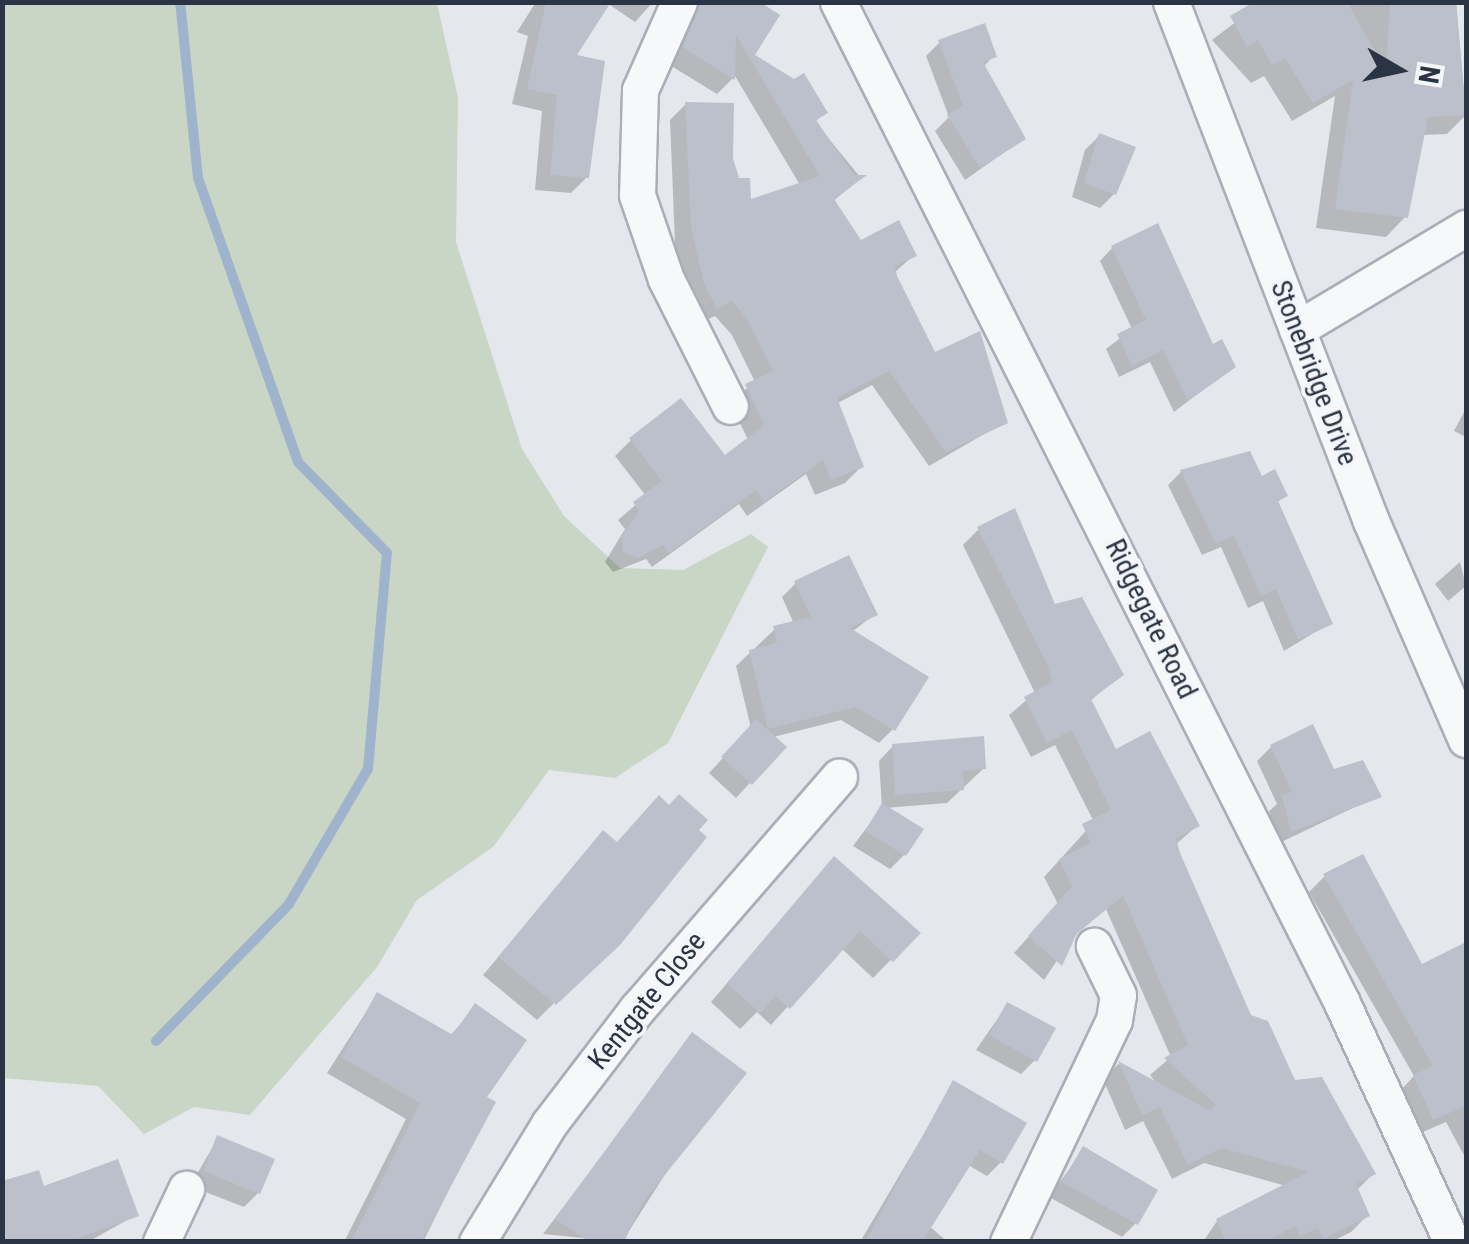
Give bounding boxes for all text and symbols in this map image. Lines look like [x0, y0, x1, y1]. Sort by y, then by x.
north arrow [1349, 20, 1449, 120]
text: N [1411, 64, 1447, 86]
street label: Stonebridge Drive [1263, 276, 1365, 470]
street label: Ridgegate Road [1098, 534, 1204, 704]
street label: Kentgate Close [581, 925, 713, 1077]

